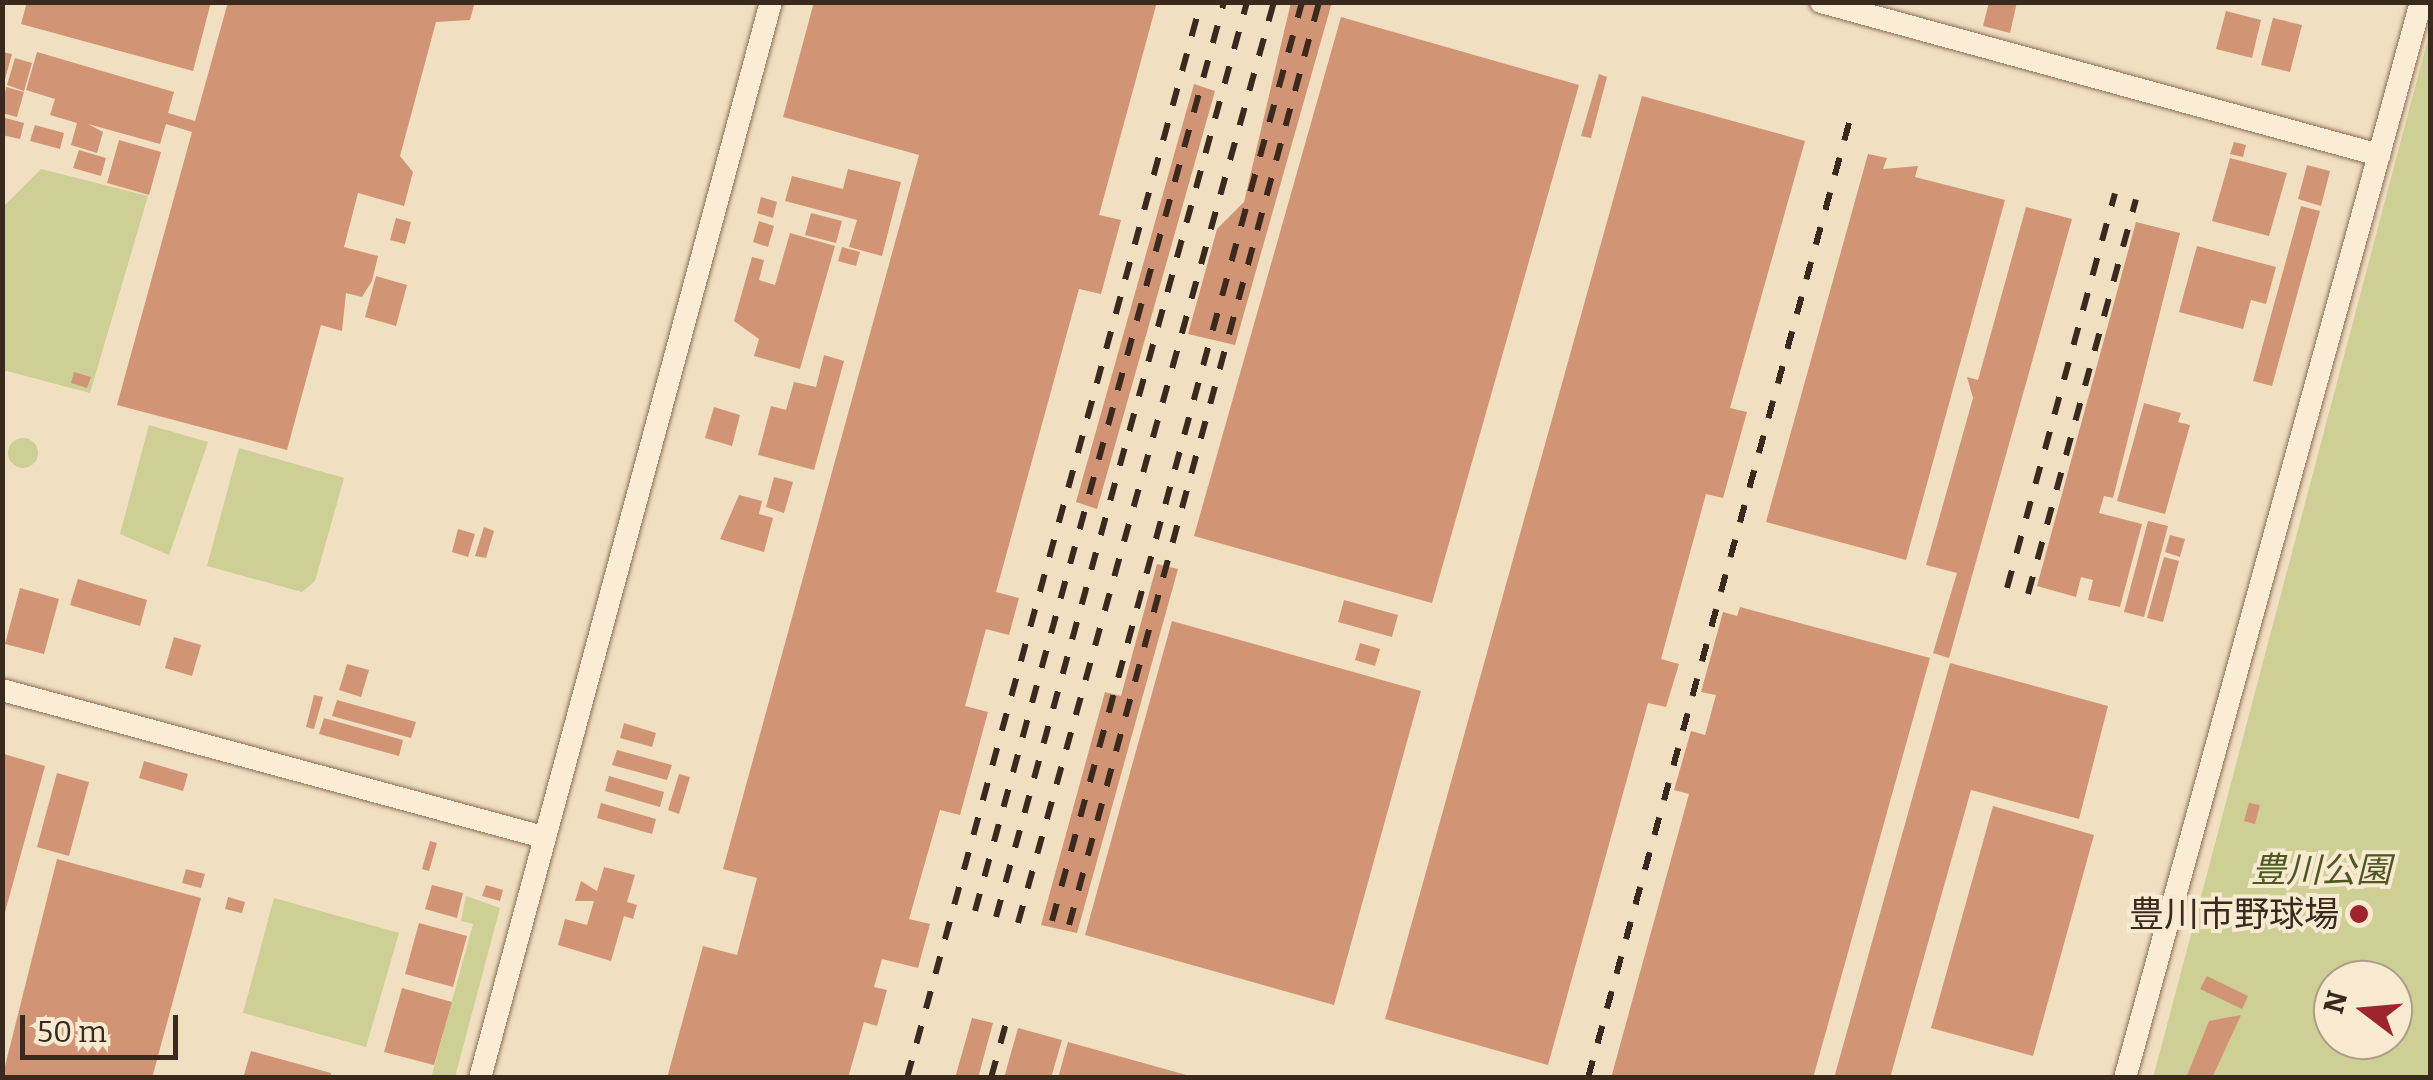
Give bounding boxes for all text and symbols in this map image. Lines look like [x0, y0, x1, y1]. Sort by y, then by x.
park label: 豊川公園 [2251, 849, 2391, 891]
place label: 豊川市野球場 [2129, 893, 2339, 935]
marker: 豊川市野球場 [2348, 903, 2370, 925]
north arrow [2313, 960, 2413, 1060]
text: N [2317, 987, 2354, 1017]
scale bar [25, 995, 182, 1057]
text: 50 m [37, 1014, 107, 1050]

